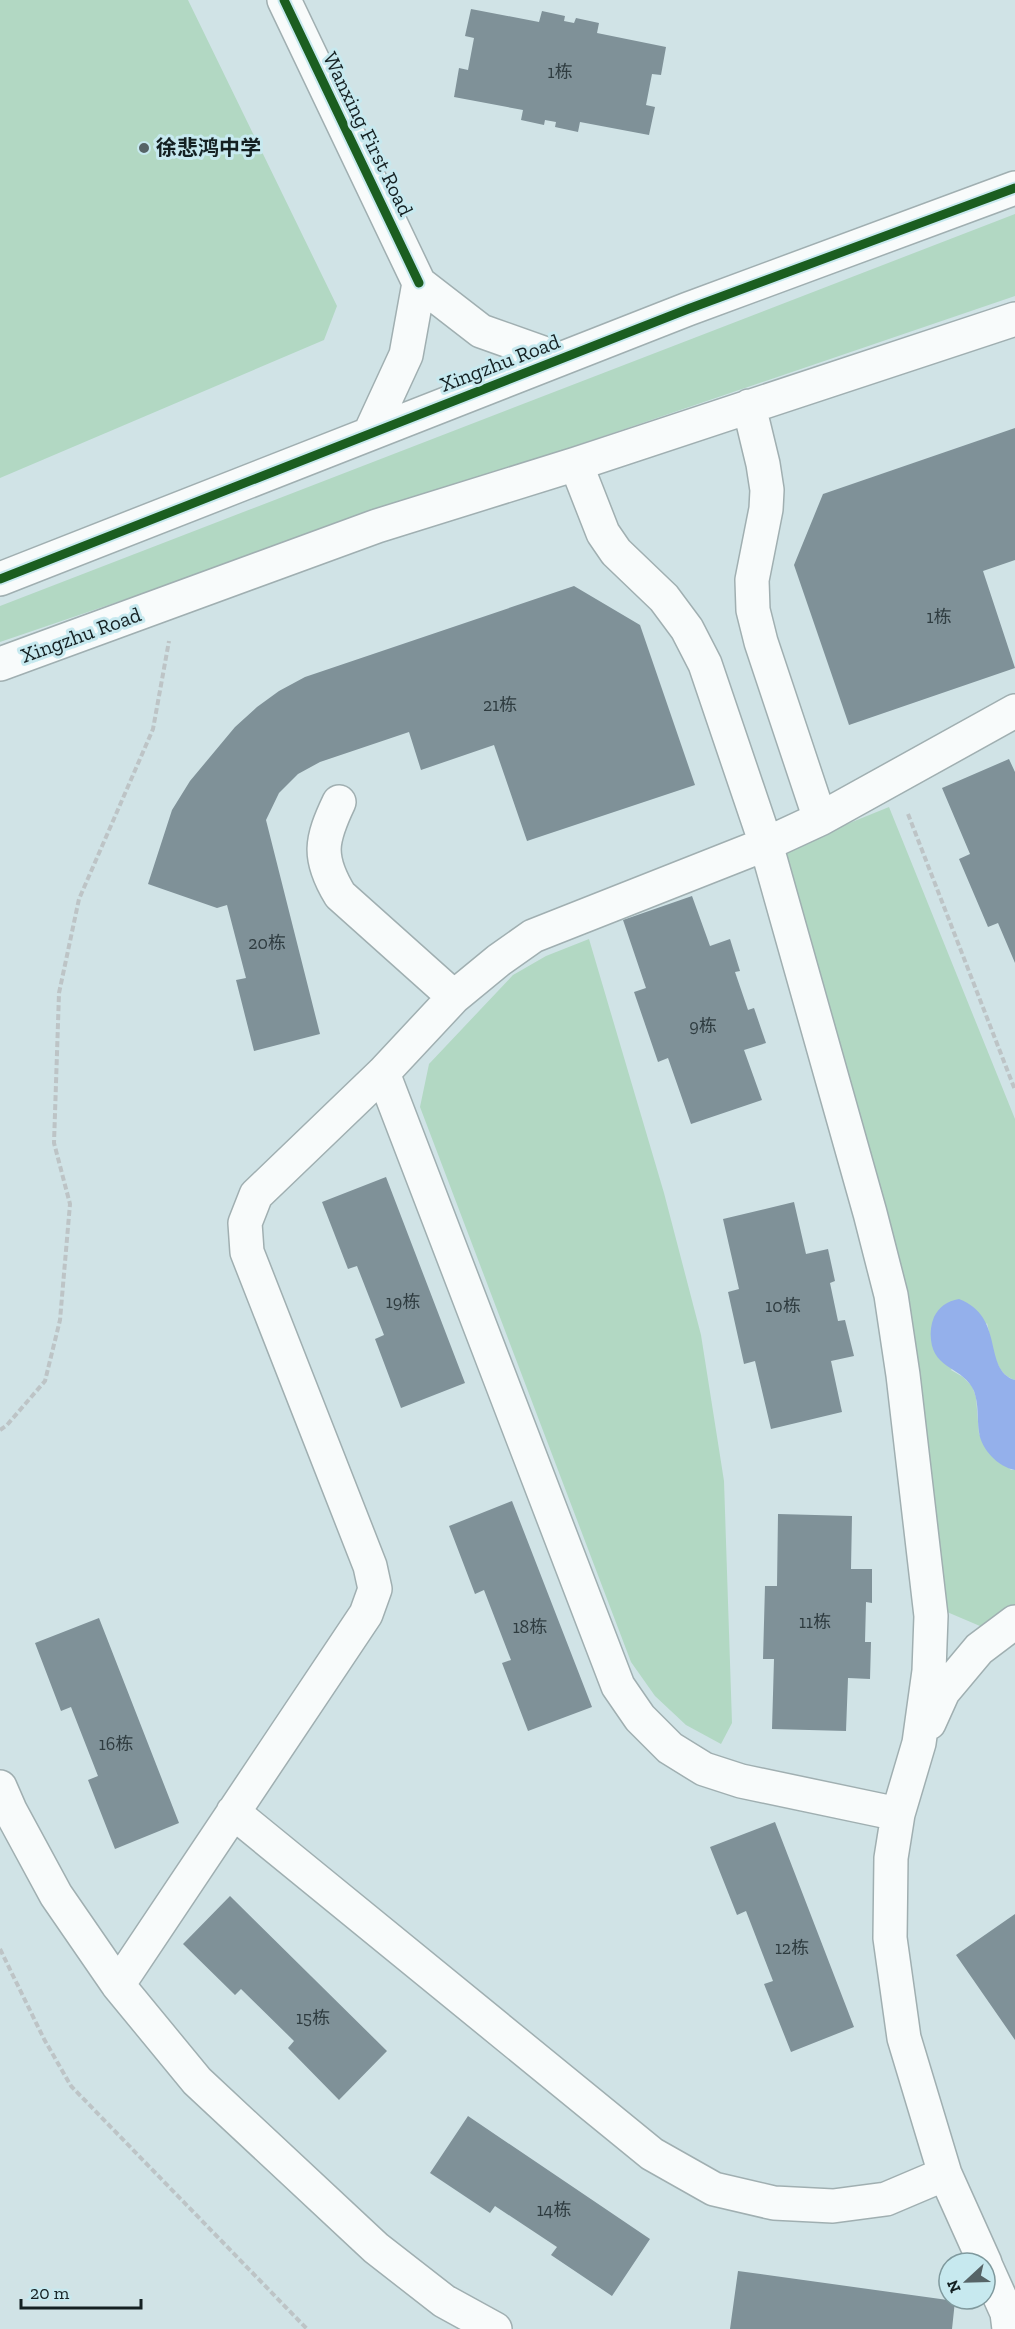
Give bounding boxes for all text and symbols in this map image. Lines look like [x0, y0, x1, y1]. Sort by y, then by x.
street label: Wanxing First Road [318, 48, 419, 220]
house number: 1栋 [548, 61, 572, 83]
place label: 徐悲鸿中学 [156, 135, 261, 160]
marker: 徐悲鸿中学 [137, 141, 151, 155]
street label: Xingzhu Road [437, 328, 564, 397]
street label: Xingzhu Road [17, 601, 145, 668]
house number: 1栋 [927, 606, 951, 628]
house number: 21栋 [483, 694, 517, 716]
house number: 20栋 [248, 932, 286, 954]
house number: 9栋 [689, 1015, 717, 1037]
house number: 19栋 [386, 1291, 420, 1313]
house number: 10栋 [765, 1295, 801, 1317]
house number: 11栋 [799, 1611, 831, 1633]
house number: 18栋 [513, 1616, 547, 1638]
house number: 16栋 [99, 1733, 133, 1755]
house number: 12栋 [775, 1937, 809, 1959]
house number: 15栋 [296, 2007, 330, 2029]
house number: 14栋 [537, 2199, 571, 2221]
north arrow [937, 2251, 997, 2311]
scale bar [21, 2272, 141, 2310]
text: N [942, 2277, 965, 2296]
text: 20 m [30, 2282, 70, 2304]

